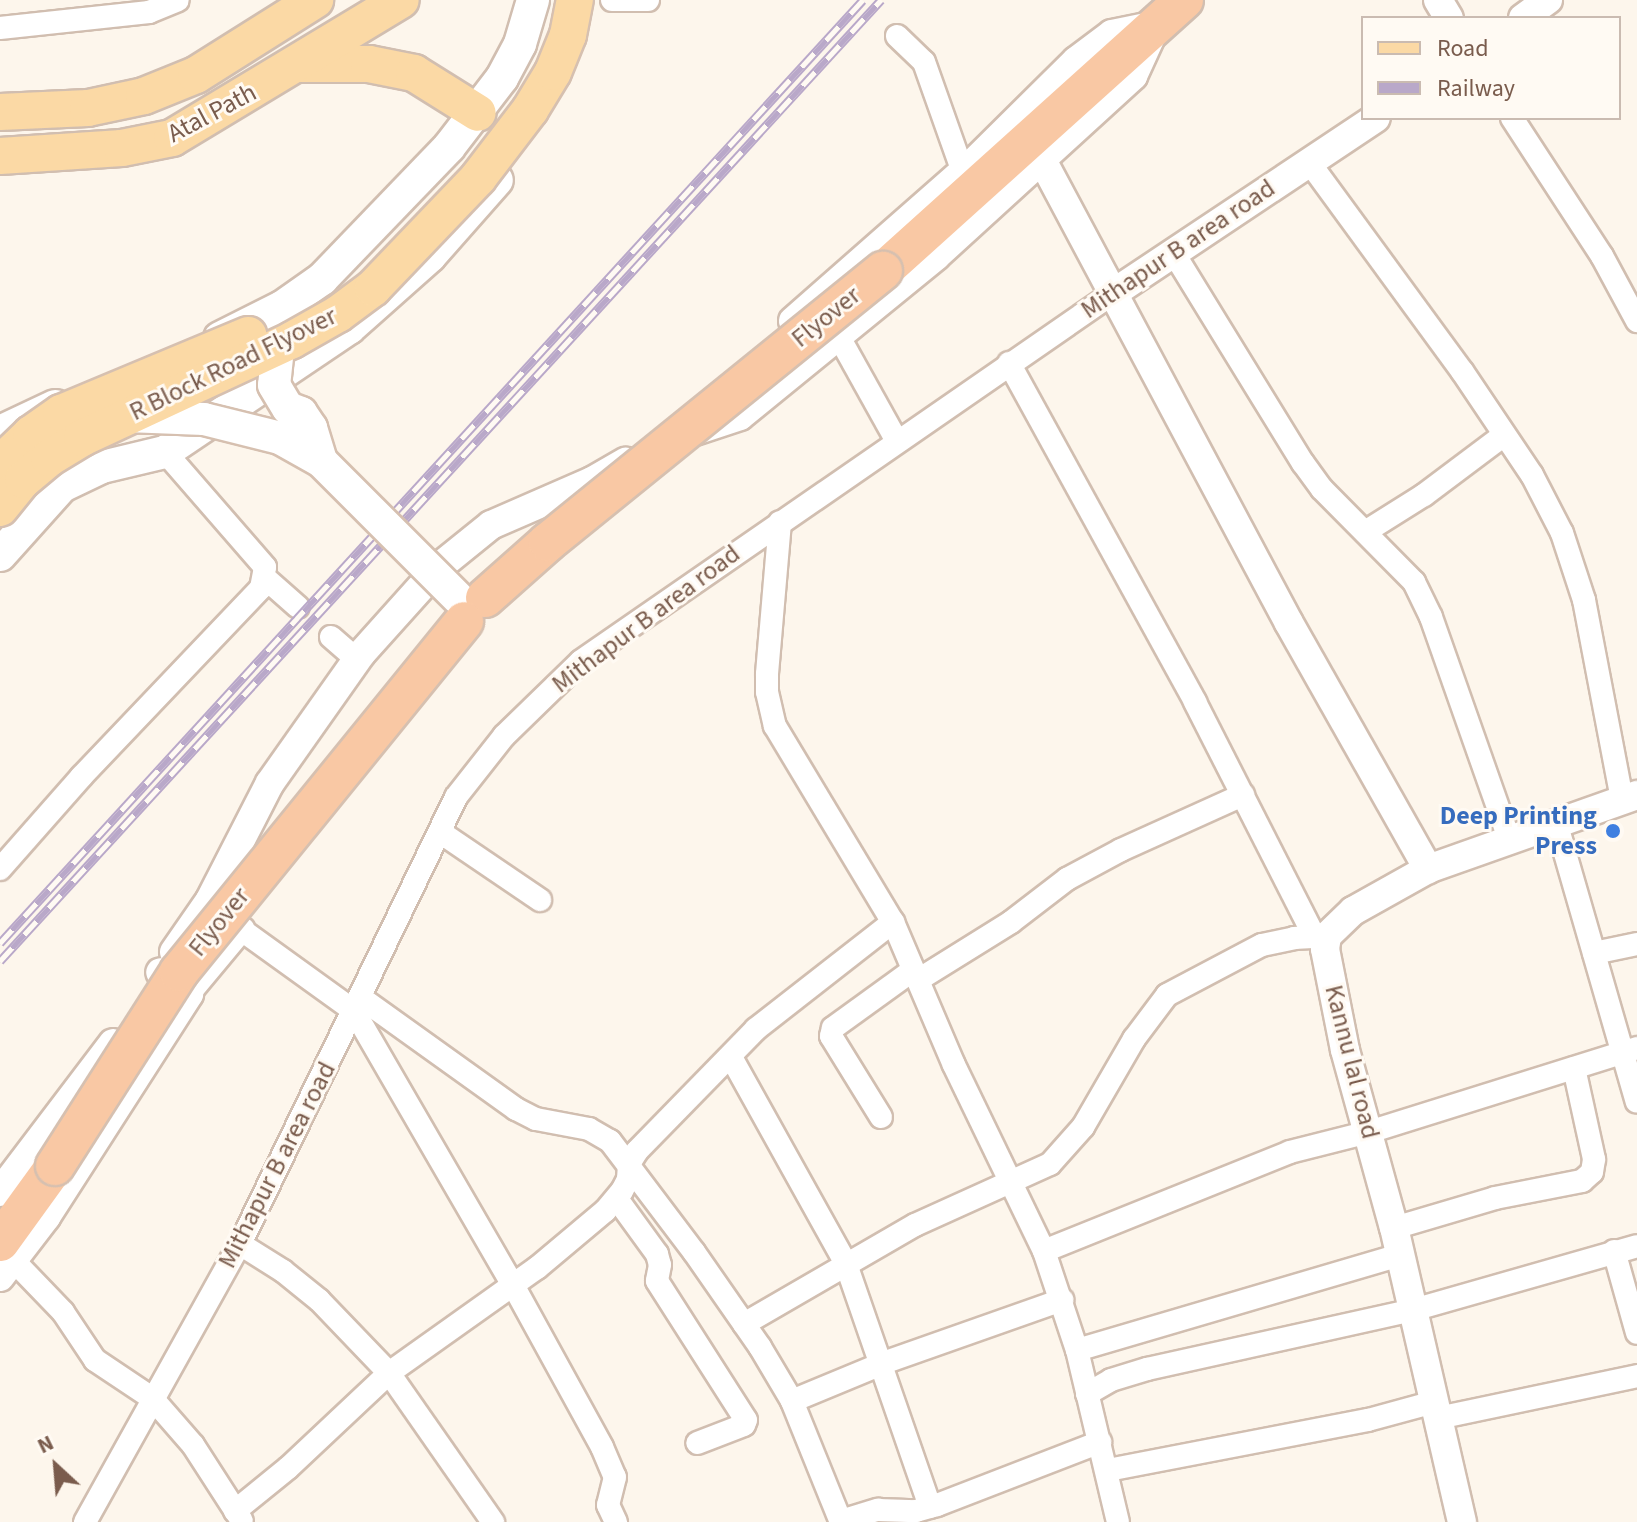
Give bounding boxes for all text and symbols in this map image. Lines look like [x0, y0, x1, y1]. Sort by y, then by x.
legend [1361, 16, 1621, 120]
text: Road [1437, 31, 1489, 66]
text: Railway [1437, 71, 1515, 106]
street label: Atal Path [162, 77, 262, 149]
street label: Mithapur B area road [1075, 172, 1281, 326]
street label: Flyover [785, 280, 867, 354]
street label: R Block Road Flyover [124, 300, 342, 428]
street label: Mithapur B area road [546, 538, 746, 700]
place label: Deep Printing Press [1440, 800, 1597, 862]
marker: Deep Printing Press [1604, 822, 1622, 840]
street label: Flyover [182, 881, 256, 963]
street label: Kannu lal road [1318, 982, 1386, 1142]
street label: Mithapur B area road [211, 1057, 343, 1273]
north arrow [16, 1426, 96, 1506]
text: N [32, 1427, 59, 1462]

